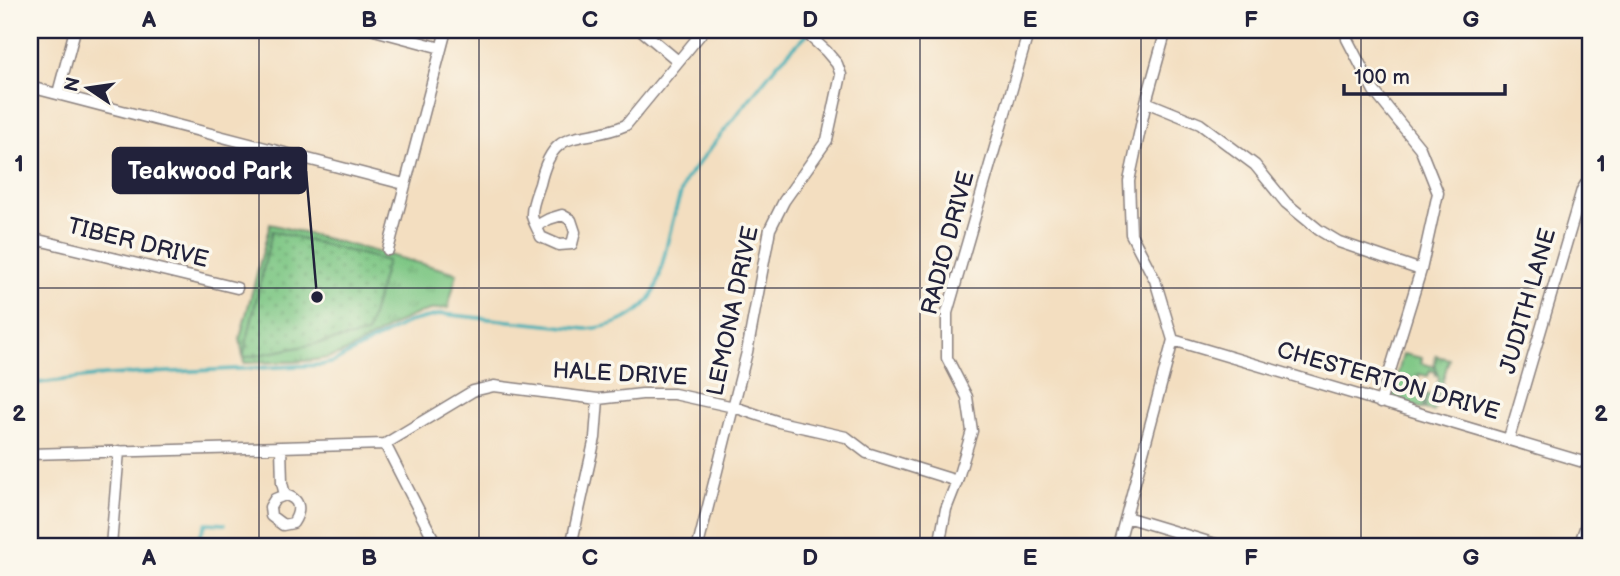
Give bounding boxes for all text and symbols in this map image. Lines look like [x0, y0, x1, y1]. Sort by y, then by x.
text: A [141, 6, 157, 34]
text: B [361, 6, 377, 34]
text: C [582, 6, 598, 34]
text: D [802, 6, 818, 34]
text: E [1023, 6, 1038, 34]
text: F [1244, 6, 1258, 34]
text: G [1463, 6, 1480, 34]
north arrow [52, 52, 122, 122]
scale bar [1344, 52, 1504, 96]
text: 100 m [1354, 65, 1410, 90]
text: N [60, 75, 86, 94]
callout: Teakwood Park [113, 148, 306, 193]
text: 1 [14, 150, 24, 178]
text: 1 [1596, 150, 1606, 178]
text: Teakwood Park [128, 157, 293, 186]
street label: RADIO DRIVE [915, 168, 981, 318]
street label: TIBER DRIVE [65, 212, 211, 274]
street label: LEMONA DRIVE [701, 224, 765, 398]
street label: JUDITH LANE [1494, 225, 1562, 377]
street label: CHESTERTON DRIVE [1274, 336, 1502, 426]
street label: HALE DRIVE [552, 356, 688, 392]
text: 2 [12, 400, 26, 428]
text: 2 [1594, 400, 1608, 428]
text: A [141, 544, 157, 572]
text: B [361, 544, 377, 572]
text: C [582, 544, 598, 572]
text: D [802, 544, 818, 572]
text: E [1023, 544, 1038, 572]
text: F [1244, 544, 1258, 572]
text: G [1463, 544, 1480, 572]

